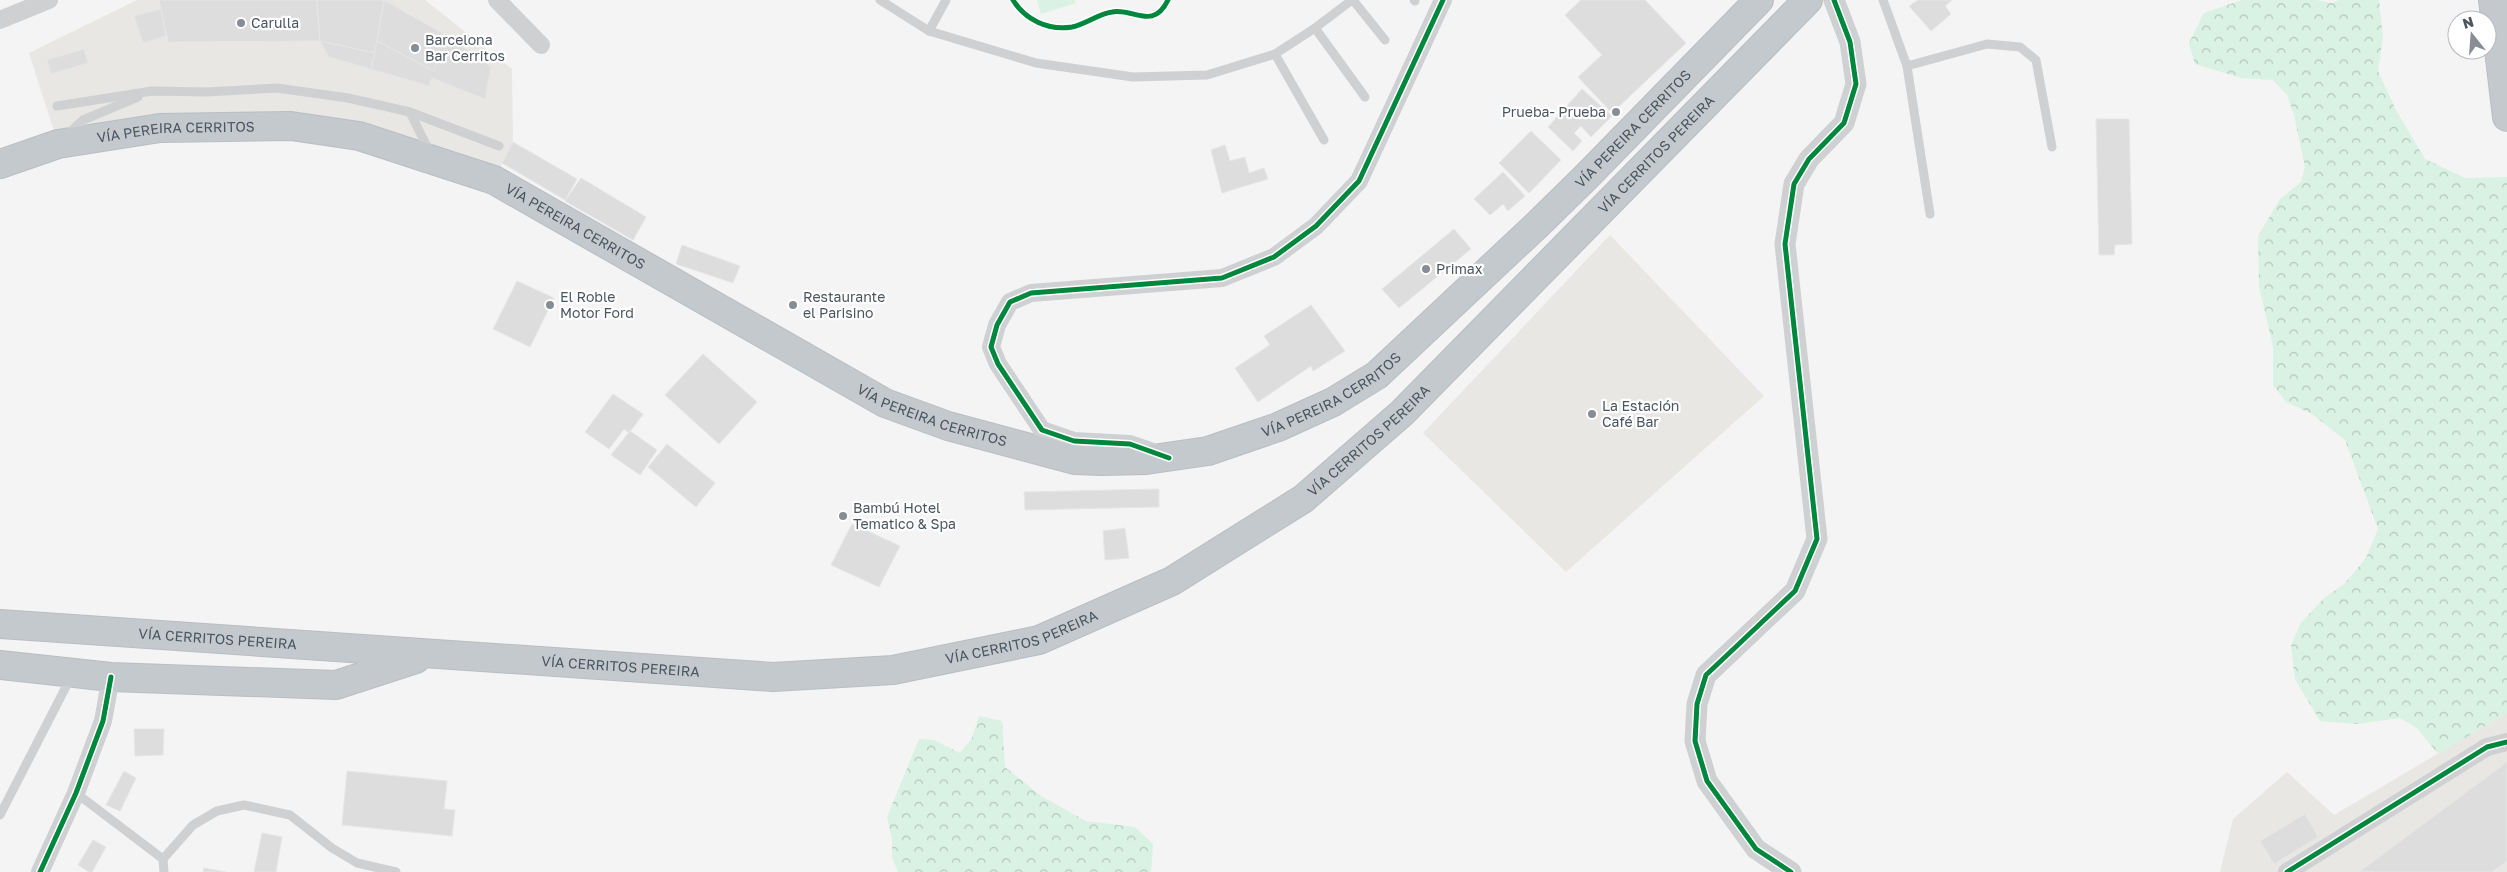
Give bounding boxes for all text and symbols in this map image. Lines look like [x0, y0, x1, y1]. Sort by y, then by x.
north arrow [2447, 10, 2497, 60]
text: N [2460, 12, 2476, 32]
place label: Carulla [251, 14, 299, 31]
marker: Carulla [235, 17, 247, 29]
place label: Barcelona Bar Cerritos [425, 31, 505, 64]
marker: Barcelona Bar Cerritos [409, 42, 421, 54]
street label: VÍA PEREIRA CERRITOS [1571, 66, 1694, 191]
street label: VÍA CERRITOS PEREIRA [1594, 91, 1718, 216]
place label: Prueba- Prueba [1502, 103, 1606, 120]
marker: Prueba- Prueba [1610, 106, 1622, 118]
street label: VÍA PEREIRA CERRITOS [95, 118, 255, 146]
street label: VÍA PEREIRA CERRITOS [503, 179, 649, 273]
place label: Primax [1436, 260, 1483, 277]
marker: Primax [1420, 263, 1432, 275]
place label: El Roble Motor Ford [560, 288, 634, 321]
place label: Restaurante el Parisino [803, 288, 885, 321]
marker: El Roble Motor Ford [544, 299, 556, 311]
marker: Restaurante el Parisino [787, 299, 799, 311]
street label: VÍA PEREIRA CERRITOS [1259, 348, 1404, 440]
street label: VÍA PEREIRA CERRITOS [854, 380, 1009, 449]
street label: VÍA CERRITOS PEREIRA [1304, 381, 1433, 499]
place label: La Estación Café Bar [1602, 397, 1679, 430]
marker: La Estación Café Bar [1586, 408, 1598, 420]
place label: Bambú Hotel Tematico & Spa [853, 499, 956, 532]
marker: Bambú Hotel Tematico & Spa [837, 510, 849, 522]
street label: VÍA CERRITOS PEREIRA [944, 606, 1101, 667]
street label: VÍA CERRITOS PEREIRA [138, 625, 298, 652]
street label: VÍA CERRITOS PEREIRA [541, 652, 701, 680]

